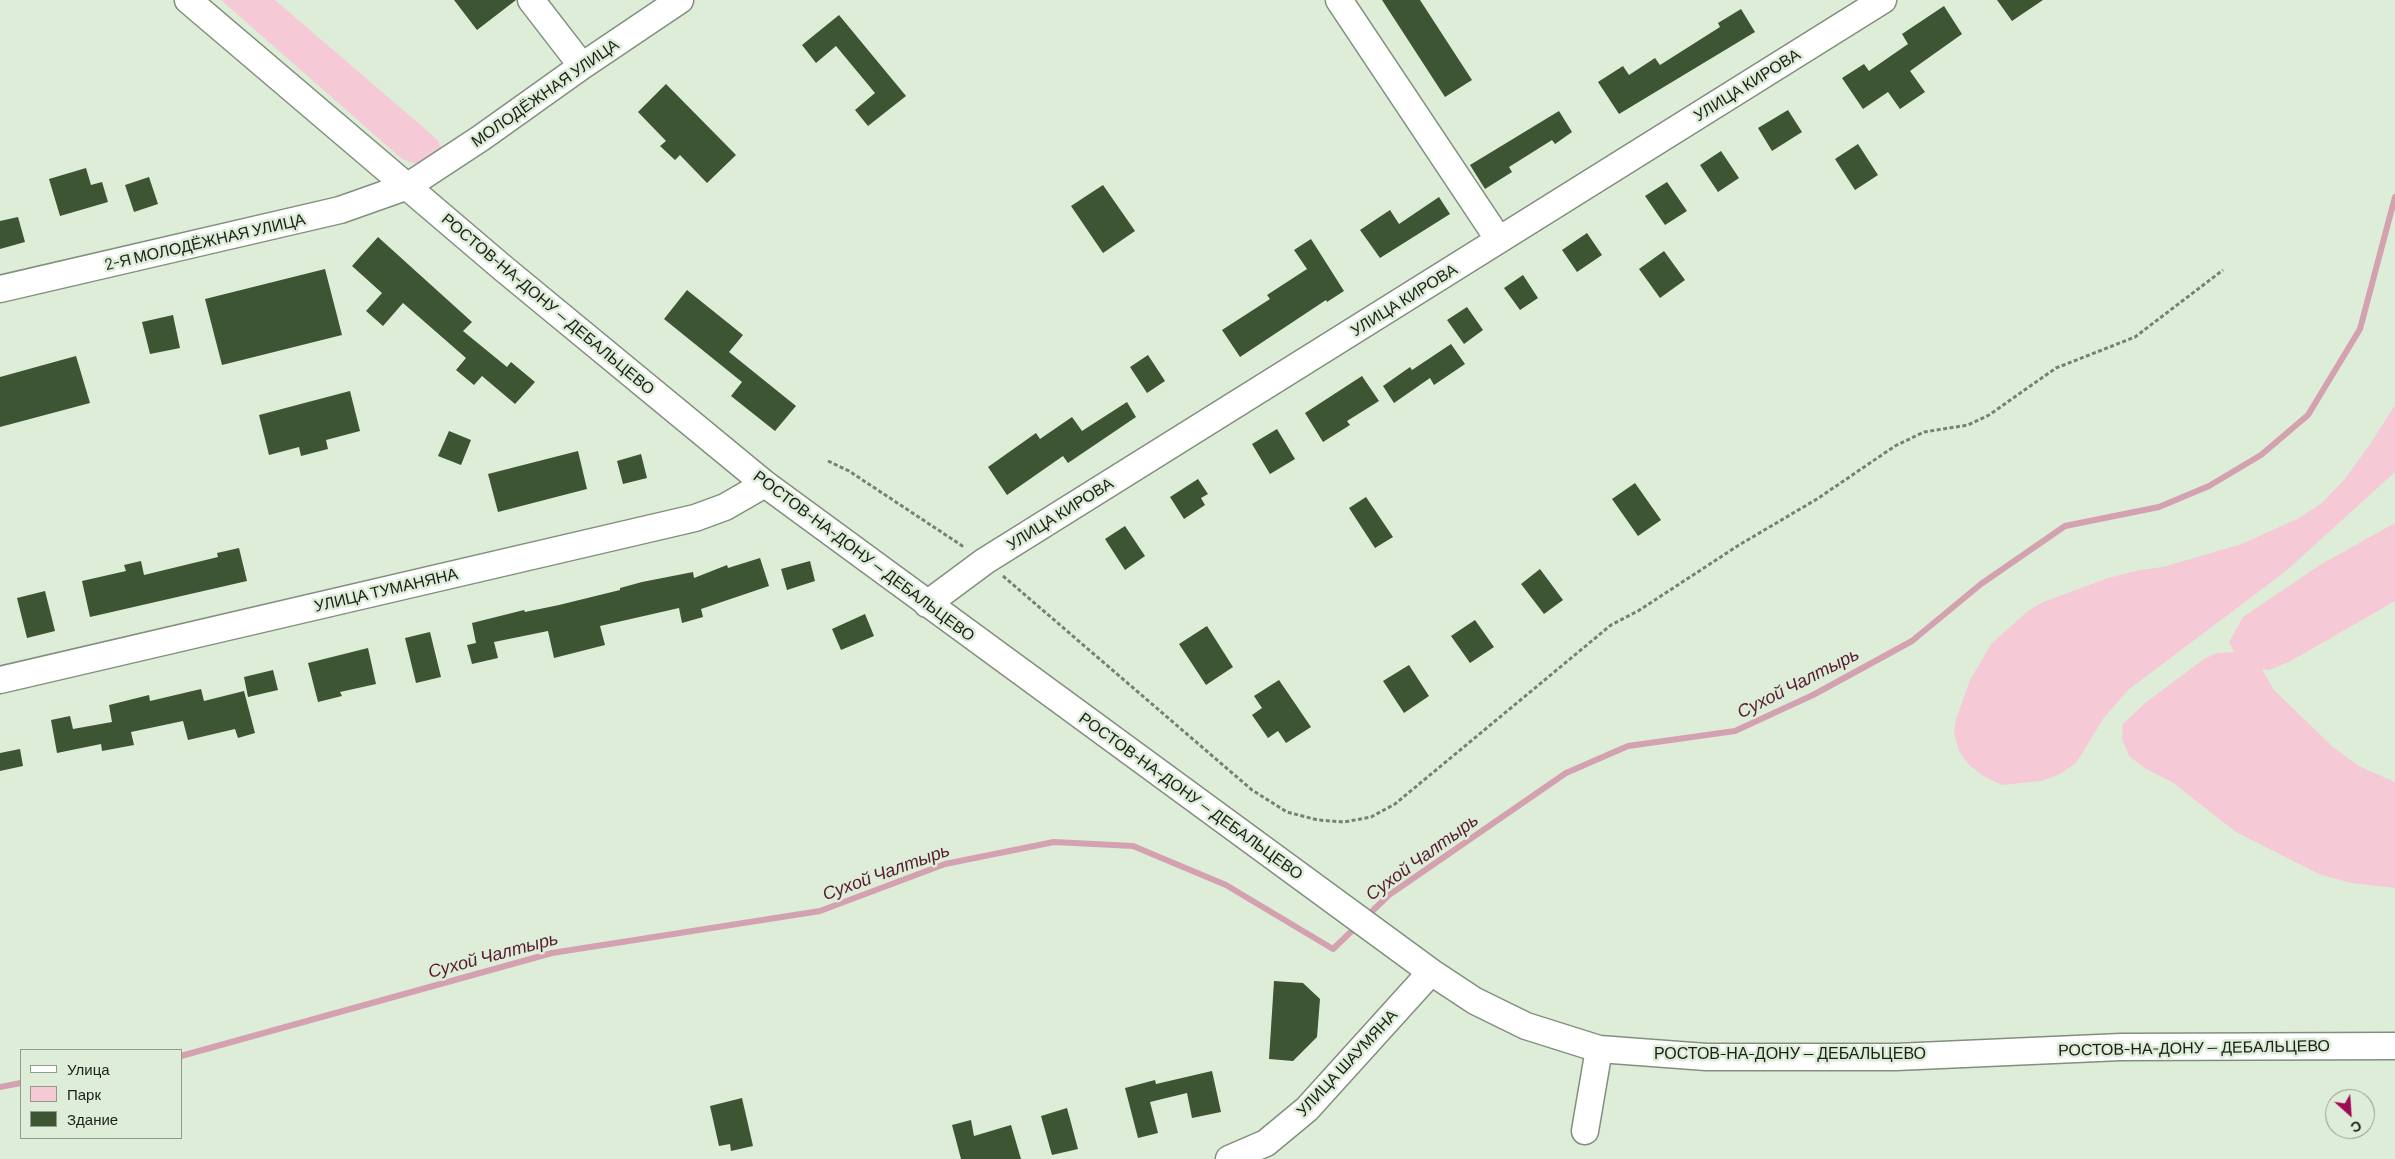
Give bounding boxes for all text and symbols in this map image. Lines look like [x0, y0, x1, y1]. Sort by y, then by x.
street label: МОЛОДЁЖНАЯ УЛИЦА [468, 35, 622, 151]
street label: УЛИЦА КИРОВА [1690, 45, 1804, 125]
street label: РОСТОВ-НА-ДОНУ — ДЕБАЛЬЦЕВО [438, 209, 658, 399]
street label: 2-Я МОЛОДЁЖНАЯ УЛИЦА [103, 210, 307, 274]
street label: УЛИЦА КИРОВА [1347, 260, 1461, 340]
street label: РОСТОВ-НА-ДОНУ — ДЕБАЛЬЦЕВО [750, 467, 978, 645]
street label: УЛИЦА КИРОВА [1003, 474, 1117, 554]
street label: УЛИЦА ТУМАНЯНА [312, 564, 460, 616]
water label: Сухой Чалтырь [1733, 643, 1863, 723]
street label: РОСТОВ-НА-ДОНУ — ДЕБАЛЬЦЕВО [1075, 708, 1307, 884]
water label: Сухой Чалтырь [1361, 809, 1483, 905]
water label: Сухой Чалтырь [819, 839, 953, 905]
water label: Сухой Чалтырь [426, 927, 560, 983]
street label: УЛИЦА ШАУМЯНА [1292, 1006, 1402, 1120]
street label: РОСТОВ-НА-ДОНУ — ДЕБАЛЬЦЕВО [2058, 1036, 2330, 1060]
street label: РОСТОВ-НА-ДОНУ — ДЕБАЛЬЦЕВО [1654, 1044, 1926, 1064]
legend [20, 1049, 182, 1139]
text: Улица [67, 1060, 110, 1078]
text: Парк [67, 1085, 101, 1103]
north arrow [2325, 1089, 2375, 1139]
text: Здание [67, 1110, 118, 1128]
text: С [2348, 1117, 2365, 1137]

